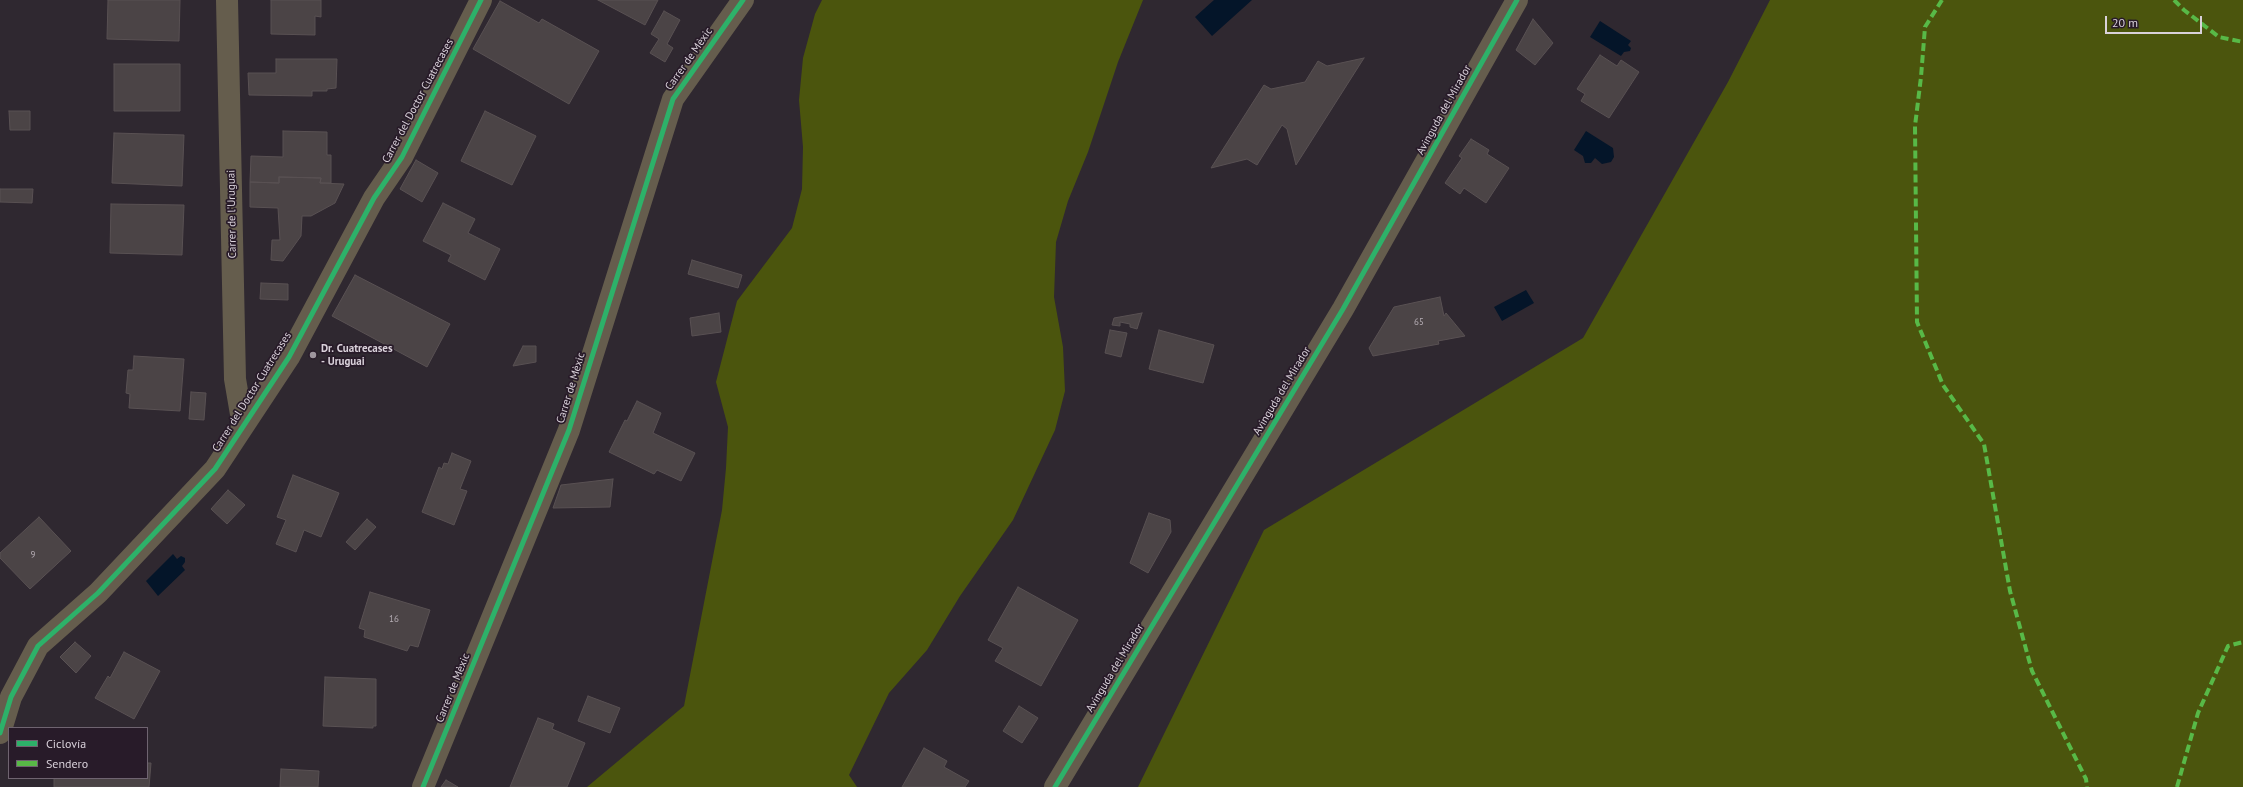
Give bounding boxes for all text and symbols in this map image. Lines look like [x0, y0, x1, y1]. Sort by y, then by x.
scale bar [2107, 8, 2204, 34]
text: 20 m [2112, 15, 2138, 30]
street label: Carrer de Mèxic [663, 25, 715, 93]
street label: Carrer del Doctor Cuatrecases [380, 37, 456, 165]
street label: Avinguda del Mirador [1414, 63, 1474, 157]
street label: Carrer de l'Uruguai [225, 170, 239, 258]
house number: 65 [1414, 317, 1424, 327]
street label: Carrer del Doctor Cuatrecases [210, 330, 294, 454]
place label: Dr. Cuatrecases - Uruguai [321, 342, 393, 368]
street label: Avinguda del Mirador [1250, 345, 1314, 437]
marker: Dr. Cuatrecases - Uruguai [308, 350, 318, 360]
street label: Carrer de Mèxic [554, 351, 588, 425]
house number: 9 [31, 550, 35, 560]
house number: 16 [389, 614, 399, 624]
street label: Avinguda del Mirador [1083, 622, 1147, 714]
street label: Carrer de Mèxic [433, 652, 473, 724]
legend [8, 727, 148, 779]
text: Ciclovía [46, 736, 86, 751]
text: Sendero [46, 756, 88, 771]

